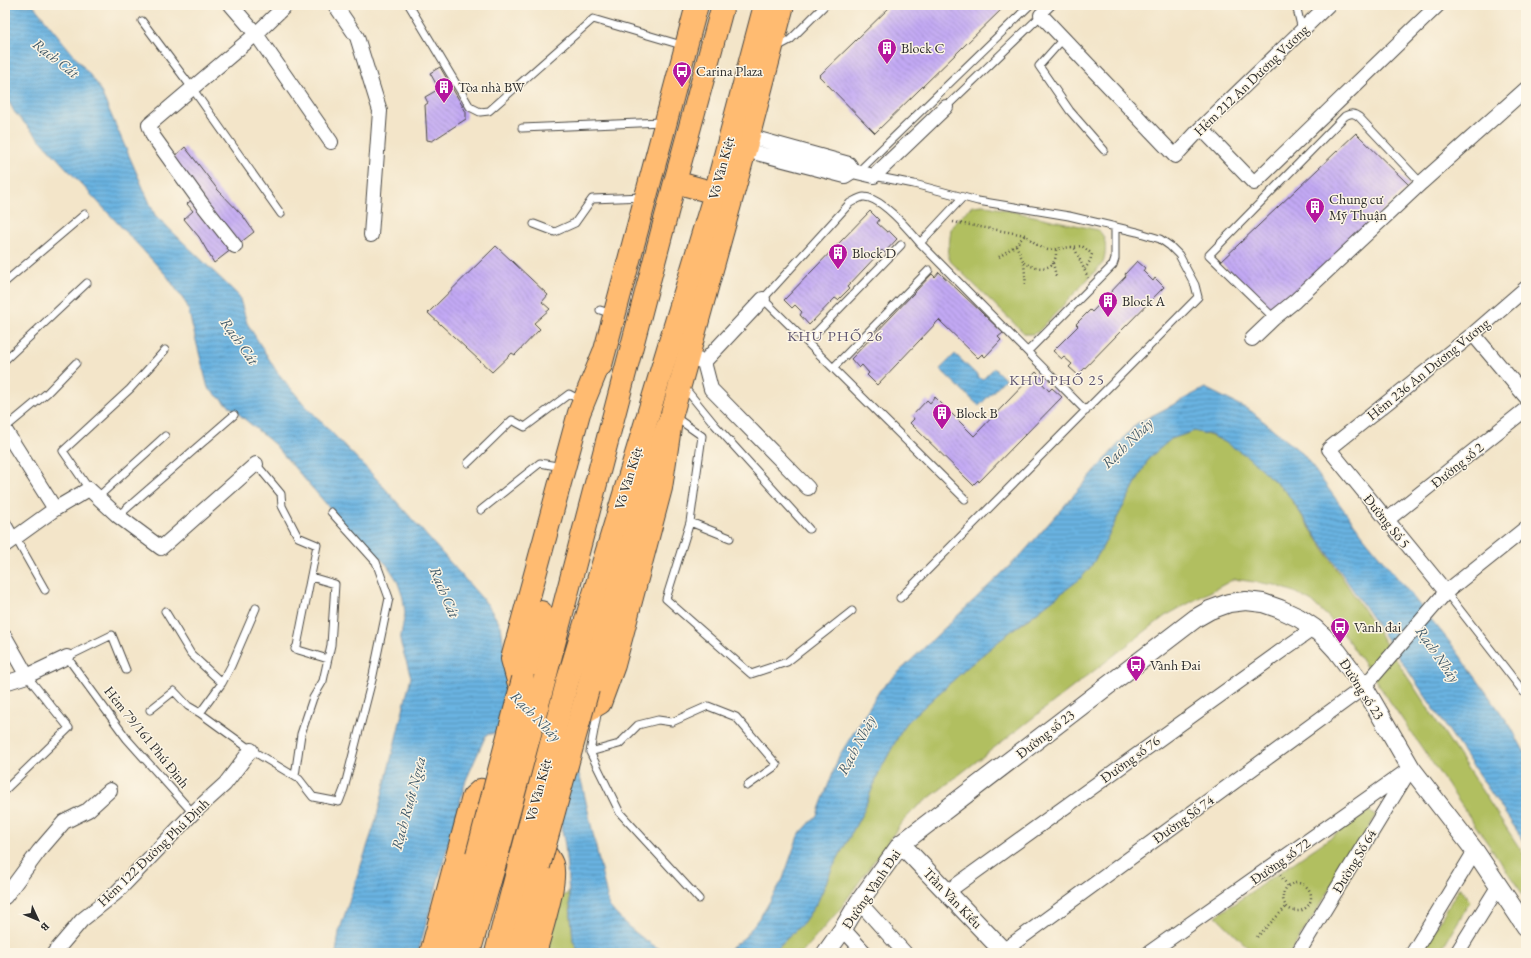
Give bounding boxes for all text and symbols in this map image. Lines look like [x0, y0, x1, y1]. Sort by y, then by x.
street label: Hẻm 212 An Dương Vương [1190, 20, 1313, 140]
water label: Rạch Cát [29, 34, 83, 82]
building icon: Block C [876, 37, 898, 65]
place label: Block C [901, 39, 945, 57]
bus stop icon: Carina Plaza [671, 60, 693, 88]
place label: Carina Plaza [696, 62, 763, 80]
building icon: Tòa nhà BW [433, 76, 455, 104]
place label: Tòa nhà BW [458, 78, 526, 96]
street label: Võ Văn Kiệt [704, 134, 738, 201]
place label: Chung cư Mỹ Thuận [1329, 190, 1388, 224]
building icon: Chung cư Mỹ Thuận [1304, 196, 1326, 224]
building icon: Block D [827, 242, 849, 270]
place label: Block D [852, 244, 897, 262]
building icon: Block A [1097, 290, 1119, 318]
place label: Block A [1122, 292, 1166, 310]
street label: Hẻm 236 An Dương Vương [1363, 313, 1494, 424]
water label: Rạch Cát [217, 314, 264, 369]
district label: KHU PHỐ 26 [787, 326, 883, 345]
district label: KHU PHỐ 25 [1009, 370, 1105, 389]
building icon: Block B [931, 402, 953, 430]
place label: Block B [956, 404, 998, 422]
water label: Rạch Nhảy [1097, 414, 1157, 472]
street label: Đường số 2 [1427, 438, 1487, 492]
street label: Võ Văn Kiệt [610, 444, 646, 511]
street label: Đường Số 5 [1360, 490, 1414, 552]
water label: Rạch Cát [426, 564, 464, 621]
bus stop icon: Vành đai [1329, 616, 1351, 644]
place label: Vành đai [1354, 618, 1402, 636]
water label: Rạch Nhảy [1412, 622, 1464, 686]
bus stop icon: Vành Đai [1125, 654, 1147, 682]
street label: Đường số 23 [1336, 655, 1389, 723]
place label: Vành Đai [1150, 656, 1201, 674]
street label: Hẻm 79/161 Phú Định [100, 682, 194, 792]
water label: Rạch Nhảy [507, 687, 565, 745]
street label: Đường số 23 [1012, 705, 1078, 762]
water label: Rạch Nhảy [832, 712, 880, 778]
street label: Đường số 76 [1097, 731, 1164, 787]
water label: Rạch Ruột Ngựa [386, 754, 430, 852]
street label: Võ Văn Kiệt [521, 756, 555, 823]
street label: Đường Số 74 [1149, 791, 1217, 847]
street label: Hẻm 122 Đường Phú Định [93, 794, 213, 910]
street label: Đường Số 64 [1328, 826, 1380, 896]
street label: Đường số 72 [1246, 834, 1314, 888]
street label: Đường Vành Đai [838, 845, 905, 932]
street label: Trần Văn Kiểu [919, 864, 987, 933]
north arrow [18, 900, 58, 940]
text: B [38, 920, 53, 934]

